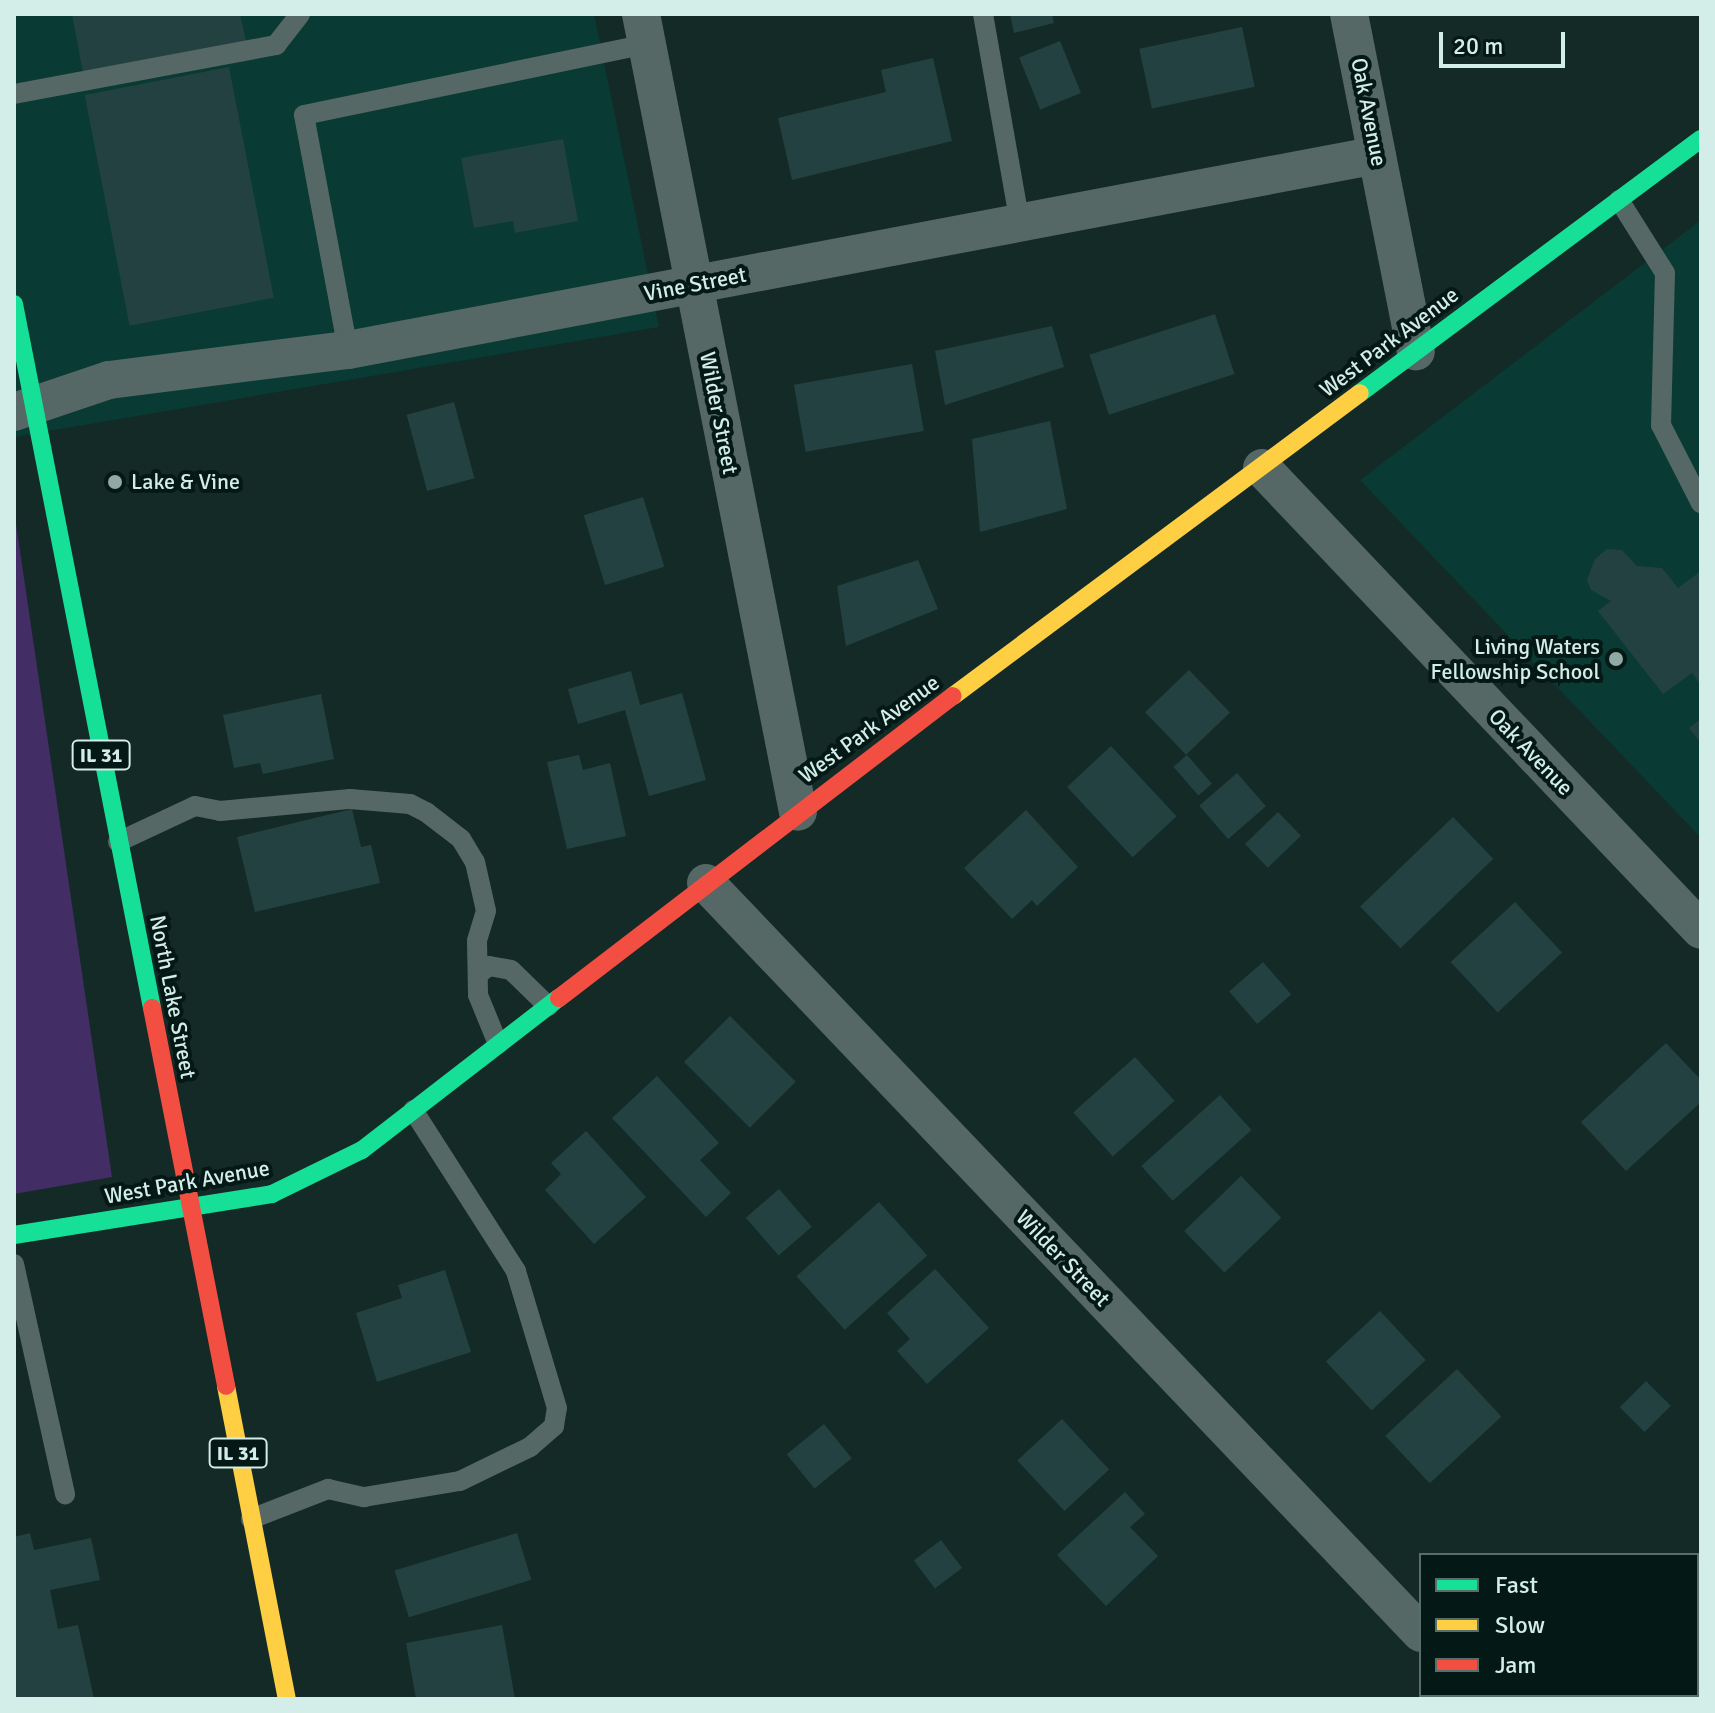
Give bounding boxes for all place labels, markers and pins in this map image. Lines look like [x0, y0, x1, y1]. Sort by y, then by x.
place label: Lake & Vine [131, 469, 240, 495]
marker: Lake & Vine [106, 473, 124, 491]
place label: Living Waters Fellowship School [1431, 633, 1600, 684]
marker: Living Waters Fellowship School [1607, 650, 1625, 668]

